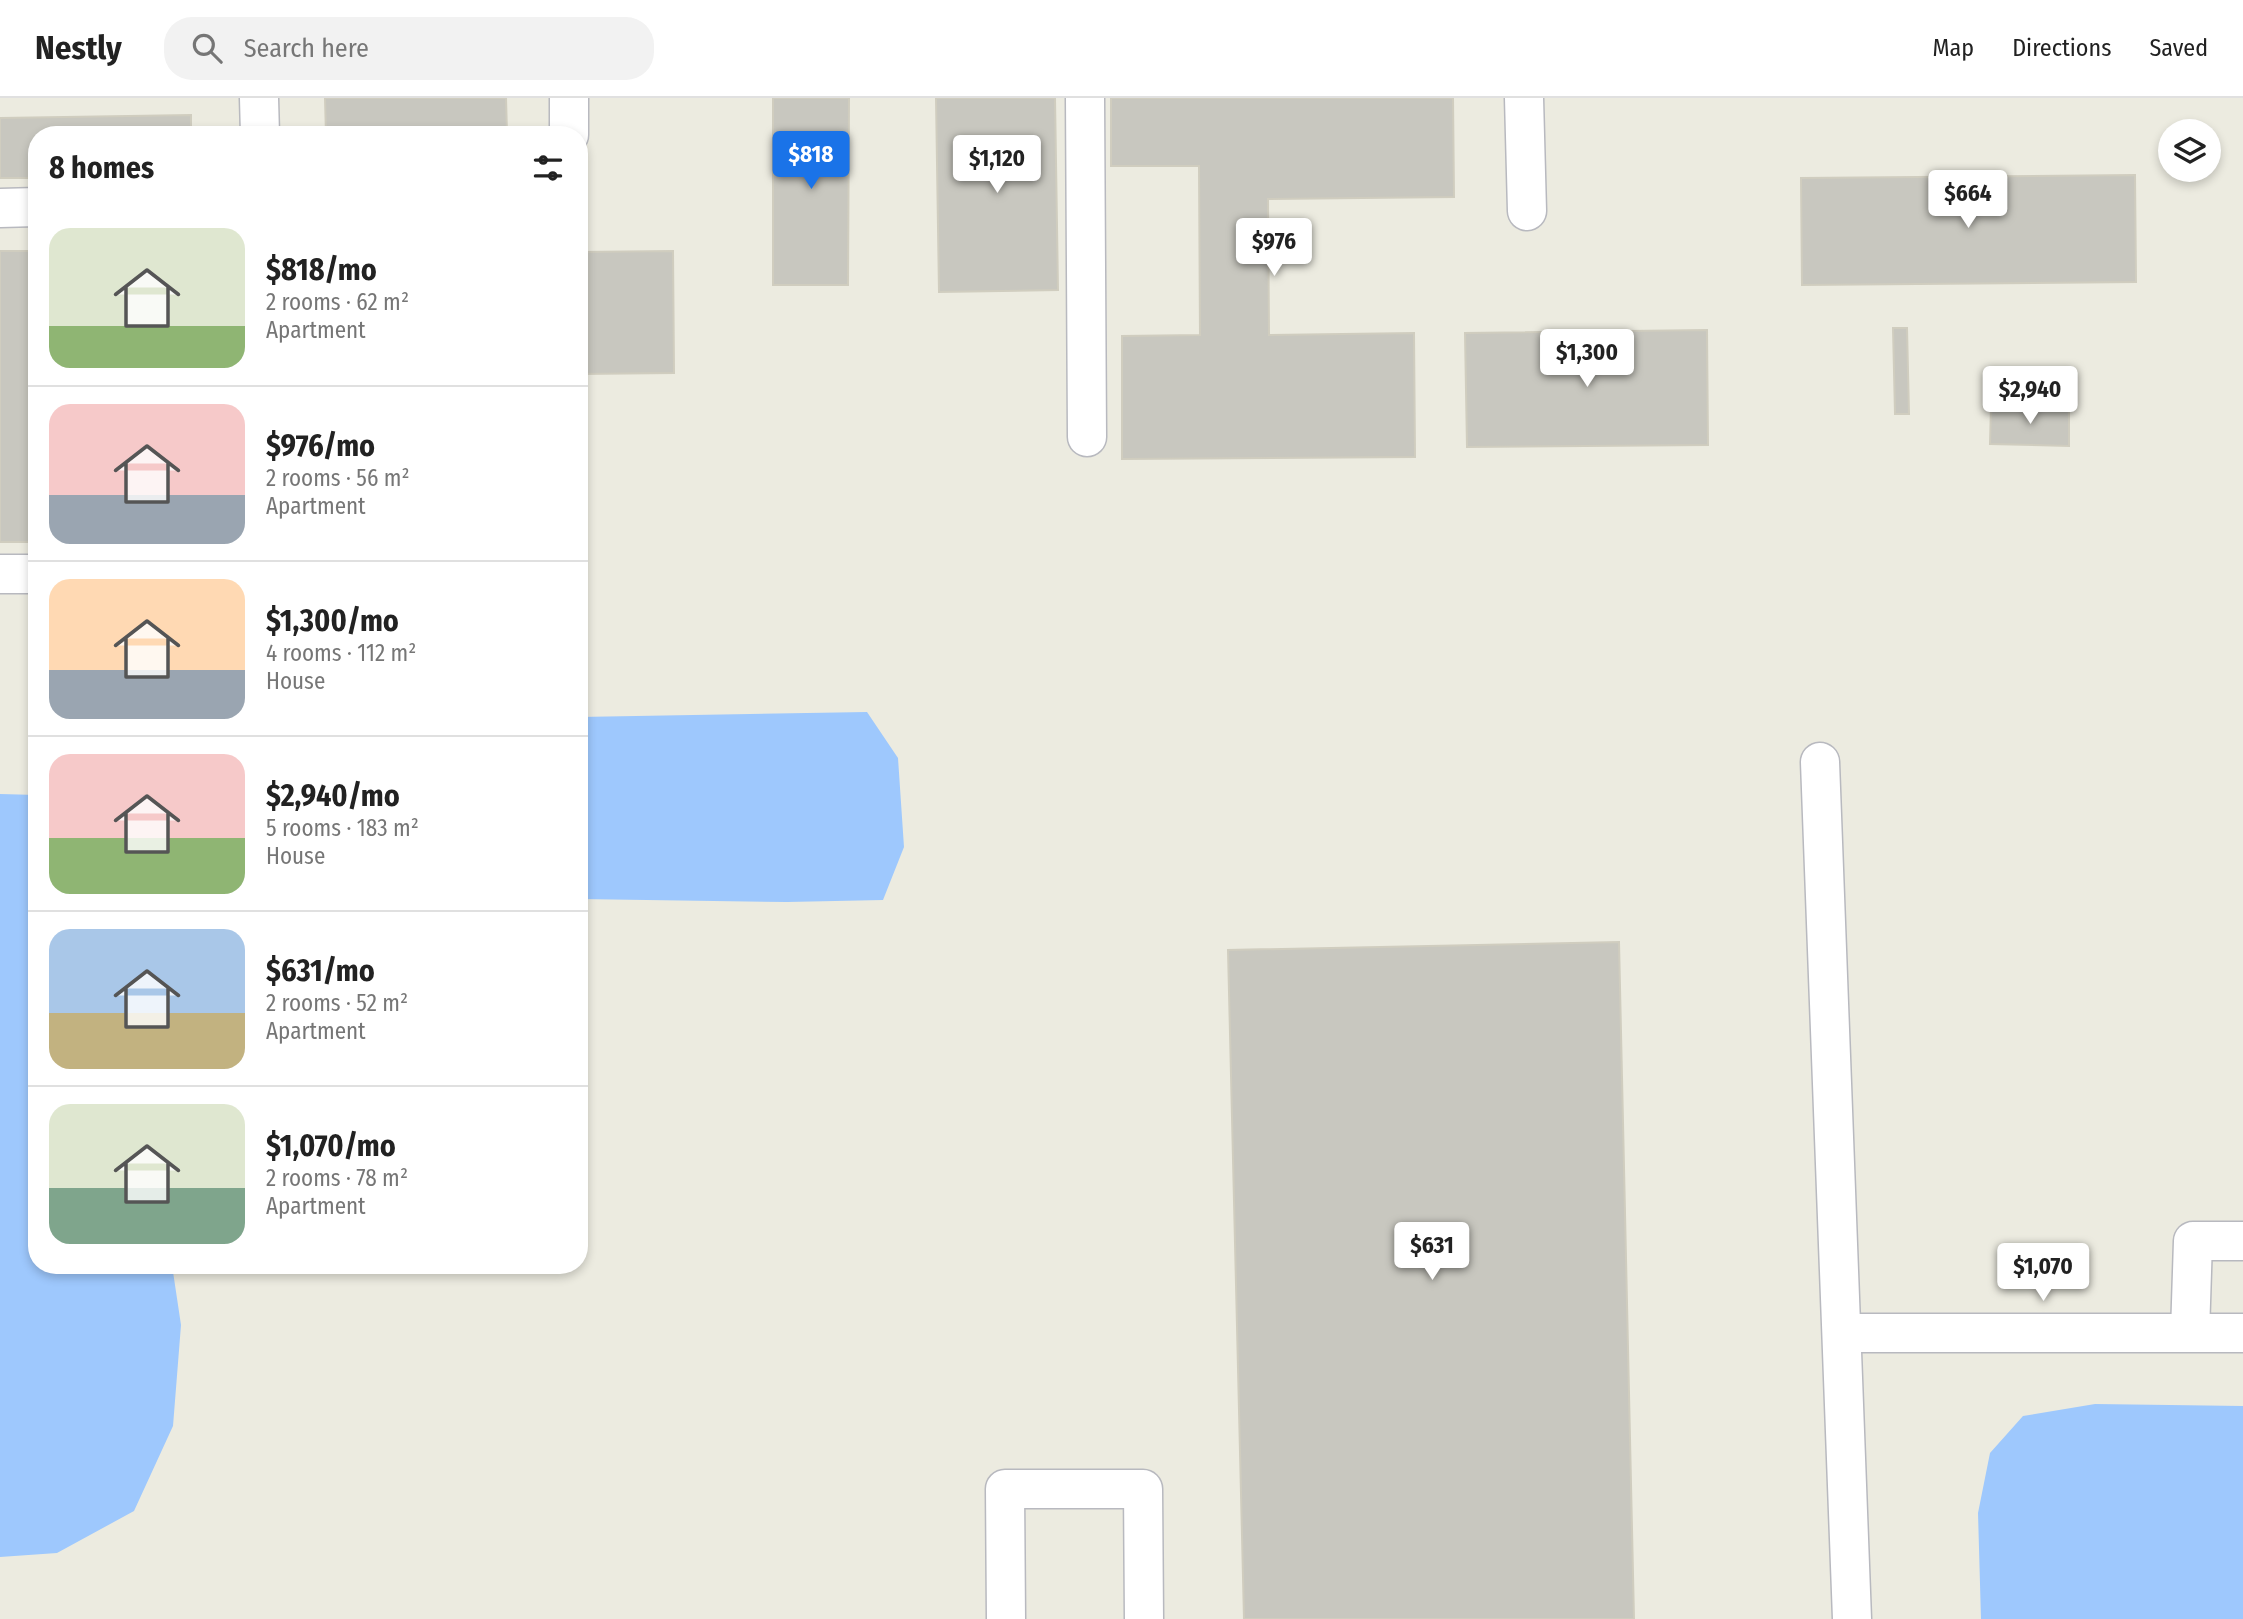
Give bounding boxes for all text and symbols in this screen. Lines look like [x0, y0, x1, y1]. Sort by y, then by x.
search box [164, 17, 654, 80]
text: Nestly [35, 28, 122, 68]
icon: search [188, 29, 226, 67]
text: Search here [244, 33, 369, 64]
text: Map [1933, 34, 1974, 62]
text: Directions [2012, 34, 2111, 62]
text: Saved [2149, 34, 2208, 62]
map controls [2158, 119, 2221, 182]
button: layers [2158, 119, 2221, 182]
pin: $818 [770, 132, 852, 191]
pin: $1,120 [940, 136, 1054, 195]
text: $818 [789, 140, 833, 168]
text: $1,120 [969, 144, 1025, 172]
icon: filters [529, 149, 567, 187]
text: 8 homes [49, 150, 154, 186]
pin: $664 [1927, 170, 2009, 230]
text: $664 [1944, 179, 1992, 207]
pin: $976 [1233, 218, 1315, 278]
text: $976 [1252, 227, 1296, 255]
text: $818/mo [266, 252, 377, 288]
icon: home [105, 256, 189, 340]
text: 2 rooms · 62 m² [266, 288, 409, 316]
text: Apartment [266, 316, 366, 344]
pin: $1,300 [1530, 330, 1644, 389]
text: $1,300 [1556, 338, 1618, 366]
pin: $2,940 [1973, 366, 2087, 426]
text: $2,940 [1999, 375, 2061, 403]
text: $976/mo [266, 428, 375, 464]
icon: home [105, 432, 189, 516]
text: 2 rooms · 56 m² [266, 464, 410, 492]
text: Apartment [266, 492, 366, 520]
text: $1,300/mo [266, 603, 399, 639]
icon: home [105, 607, 189, 691]
text: 4 rooms · 112 m² [266, 639, 416, 667]
text: House [266, 667, 325, 695]
text: $2,940/mo [266, 778, 400, 814]
icon: home [105, 782, 189, 866]
text: 5 rooms · 183 m² [266, 814, 419, 842]
text: House [266, 842, 325, 870]
text: $631/mo [266, 953, 375, 989]
icon: home [105, 957, 189, 1041]
text: 2 rooms · 52 m² [266, 989, 408, 1017]
text: Apartment [266, 1017, 366, 1045]
text: $1,070/mo [266, 1128, 396, 1164]
icon: home [105, 1132, 189, 1216]
text: 2 rooms · 78 m² [266, 1164, 408, 1192]
text: Apartment [266, 1192, 366, 1220]
pin: $631 [1391, 1222, 1473, 1282]
text: $631 [1410, 1231, 1454, 1259]
pin: $1,070 [1986, 1244, 2100, 1303]
text: $1,070 [2013, 1252, 2073, 1280]

